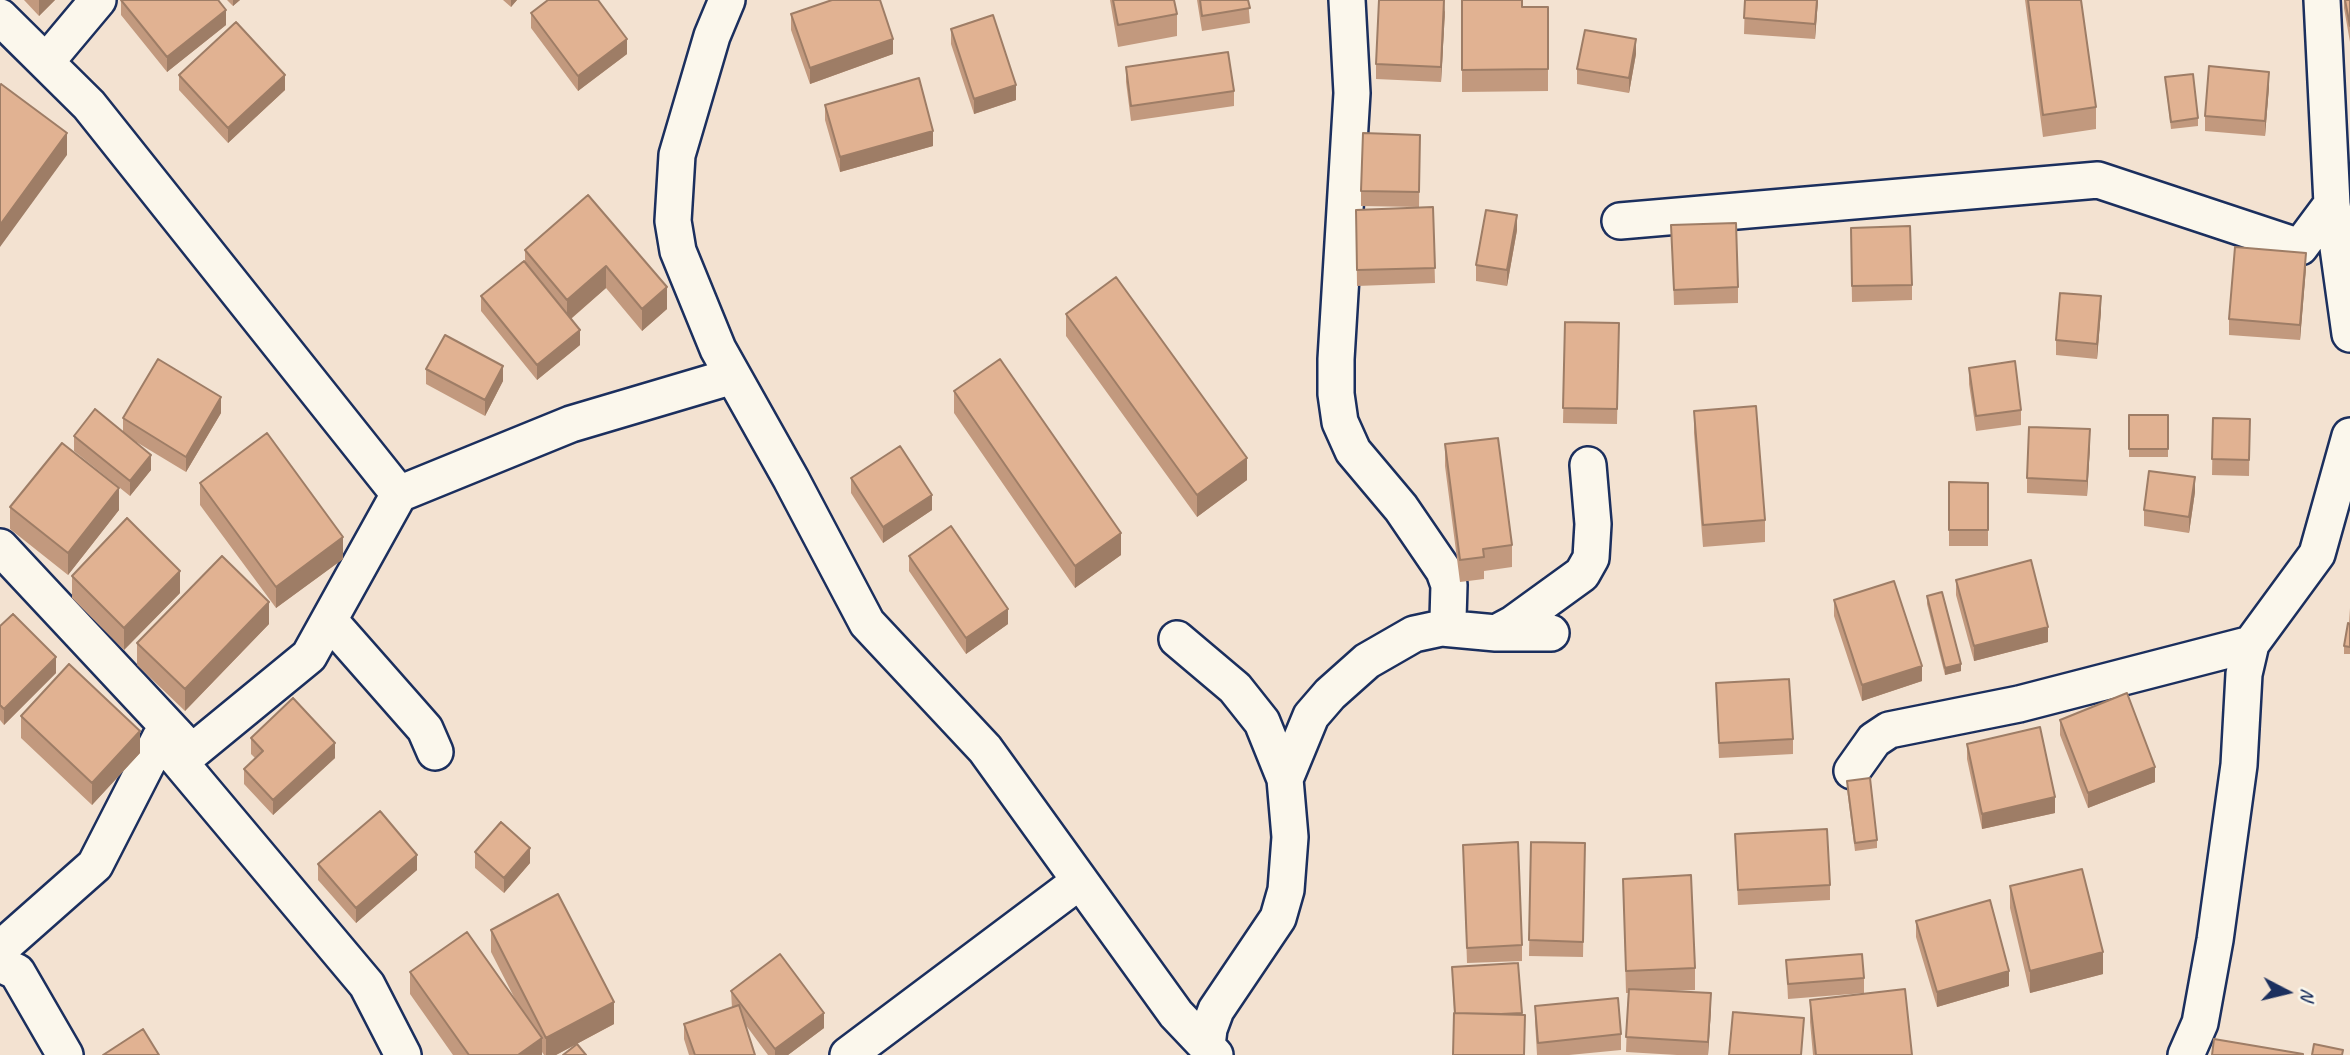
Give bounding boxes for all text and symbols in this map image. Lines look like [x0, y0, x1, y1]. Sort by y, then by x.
north arrow [2252, 957, 2322, 1027]
text: N [2295, 987, 2320, 1002]

